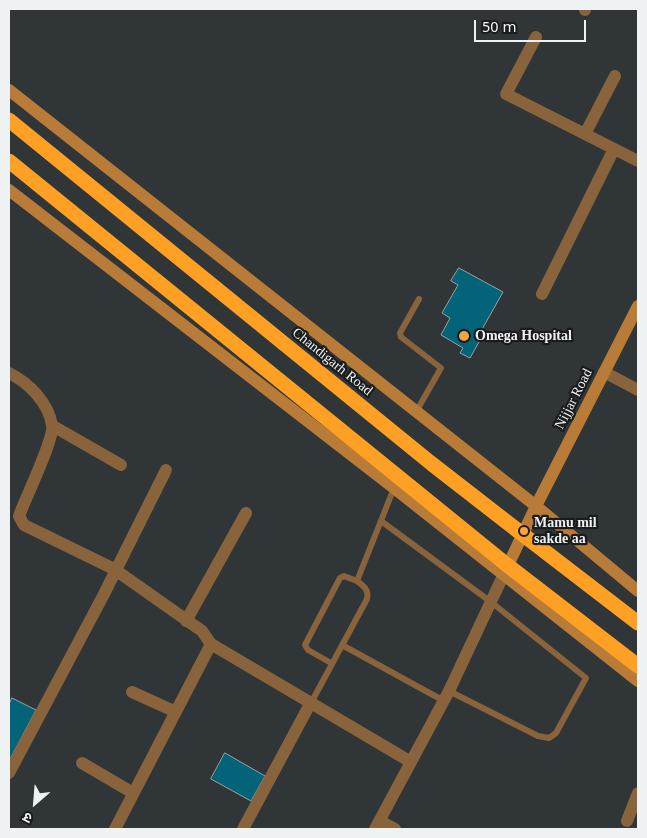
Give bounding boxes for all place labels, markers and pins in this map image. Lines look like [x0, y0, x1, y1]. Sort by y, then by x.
place label: Omega Hospital [475, 328, 587, 344]
marker: Omega Hospital [457, 329, 471, 343]
place label: Mamu mil sakde aa [534, 515, 604, 548]
marker: Mamu mil sakde aa [518, 525, 530, 537]

